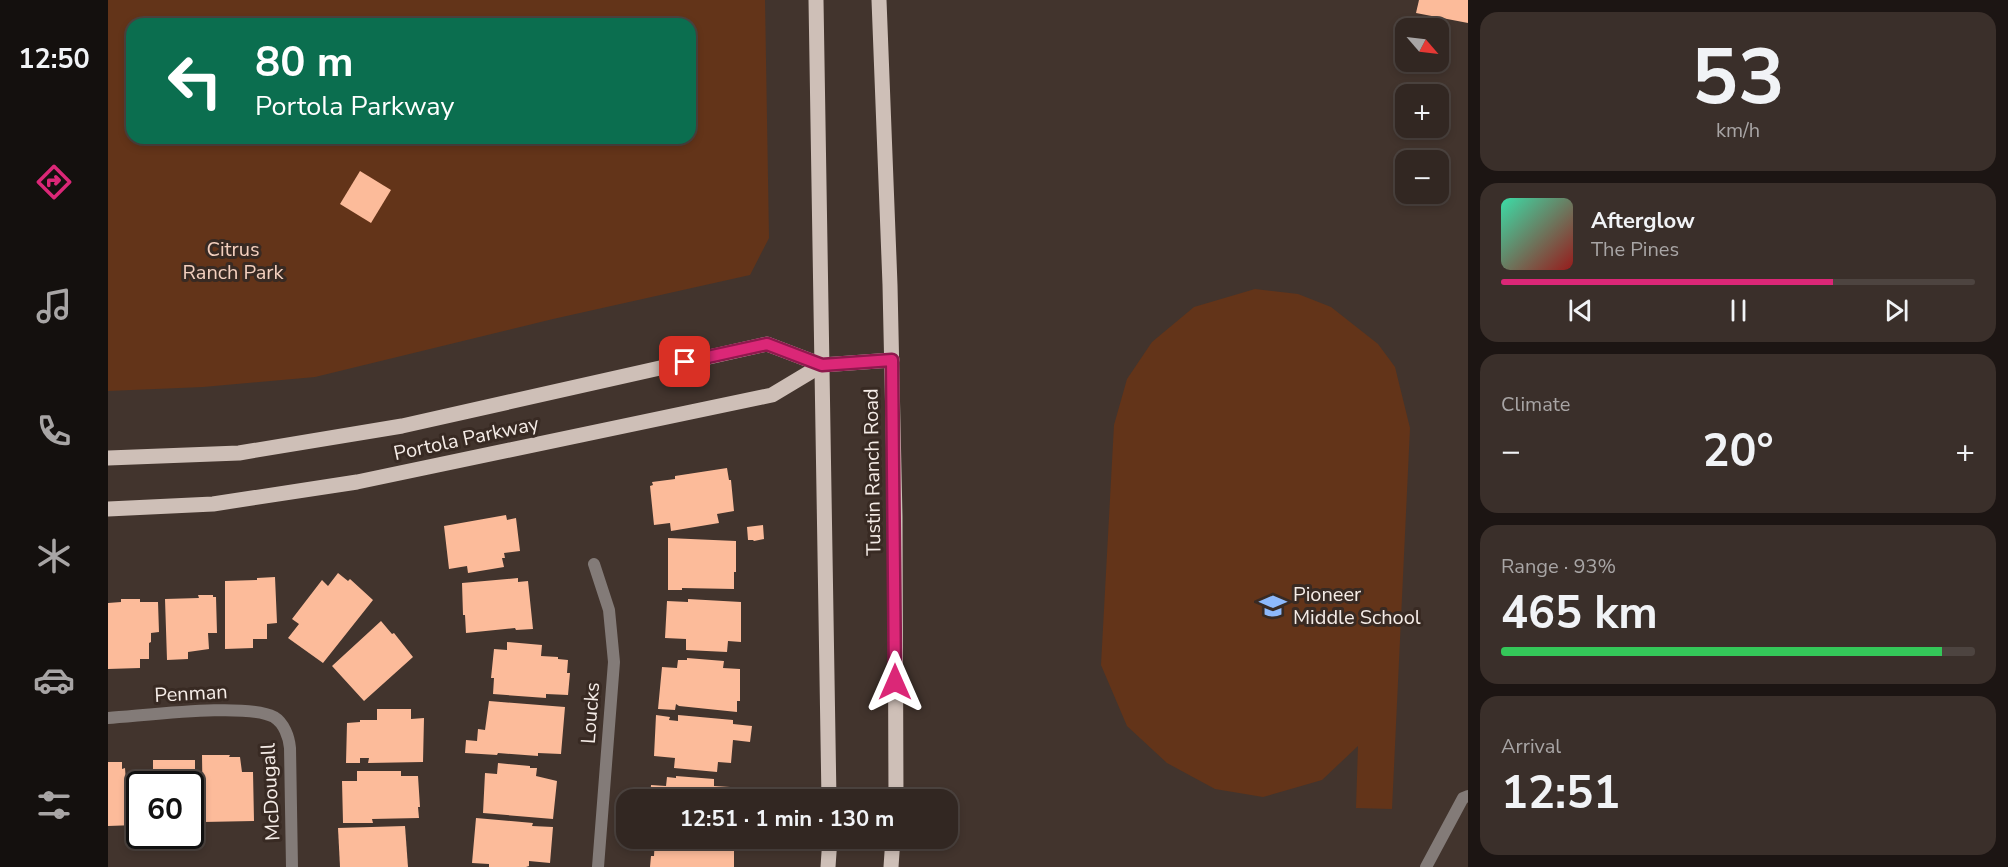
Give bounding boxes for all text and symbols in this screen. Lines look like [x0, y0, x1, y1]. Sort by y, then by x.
north arrow [1395, 18, 1449, 72]
map controls [1395, 18, 1449, 204]
text: 53 [1691, 24, 1785, 131]
text: 80 m [255, 34, 354, 91]
text: 12:50 [18, 41, 90, 78]
icon: left [156, 42, 234, 120]
button: + [1395, 84, 1449, 138]
text: Portola Parkway [255, 88, 454, 125]
text: km/h [1716, 117, 1760, 144]
button: − [1395, 150, 1449, 204]
icon: directions [33, 161, 75, 203]
text: Afterglow [1591, 206, 1695, 236]
park label: Citrus Ranch Park [182, 236, 284, 286]
text: The Pines [1591, 236, 1679, 263]
icon: music [33, 285, 75, 327]
icon: previous [1564, 294, 1597, 327]
icon: pause [1722, 294, 1755, 327]
icon: next [1880, 294, 1913, 327]
pin [659, 336, 710, 387]
icon: arrive [668, 345, 701, 378]
street label: Tustin Ranch Road [858, 388, 887, 556]
text: Climate [1501, 391, 1570, 418]
icon: phone [33, 410, 75, 452]
street label: Portola Parkway [391, 410, 542, 467]
text: 20° [1702, 421, 1774, 482]
text: − [1501, 429, 1521, 474]
text: + [1955, 429, 1975, 474]
icon: climate [33, 535, 75, 577]
text: Range · 93% [1501, 553, 1616, 580]
place label: Pioneer Middle School [1293, 581, 1421, 631]
text: 465 km [1501, 583, 1658, 644]
school or university icon: Pioneer Middle School [1258, 591, 1288, 621]
position arrow [863, 650, 927, 714]
icon: car [33, 659, 75, 701]
street label: Penman [154, 678, 228, 709]
street label: Loucks [575, 681, 606, 745]
text: Arrival [1501, 733, 1561, 760]
street label: McDougall [254, 742, 287, 841]
text: 12:51 [1501, 763, 1620, 824]
speed limit sign: 60 [126, 771, 204, 849]
icon: filters [33, 784, 75, 826]
text: 12:51 · 1 min · 130 m [680, 804, 894, 834]

